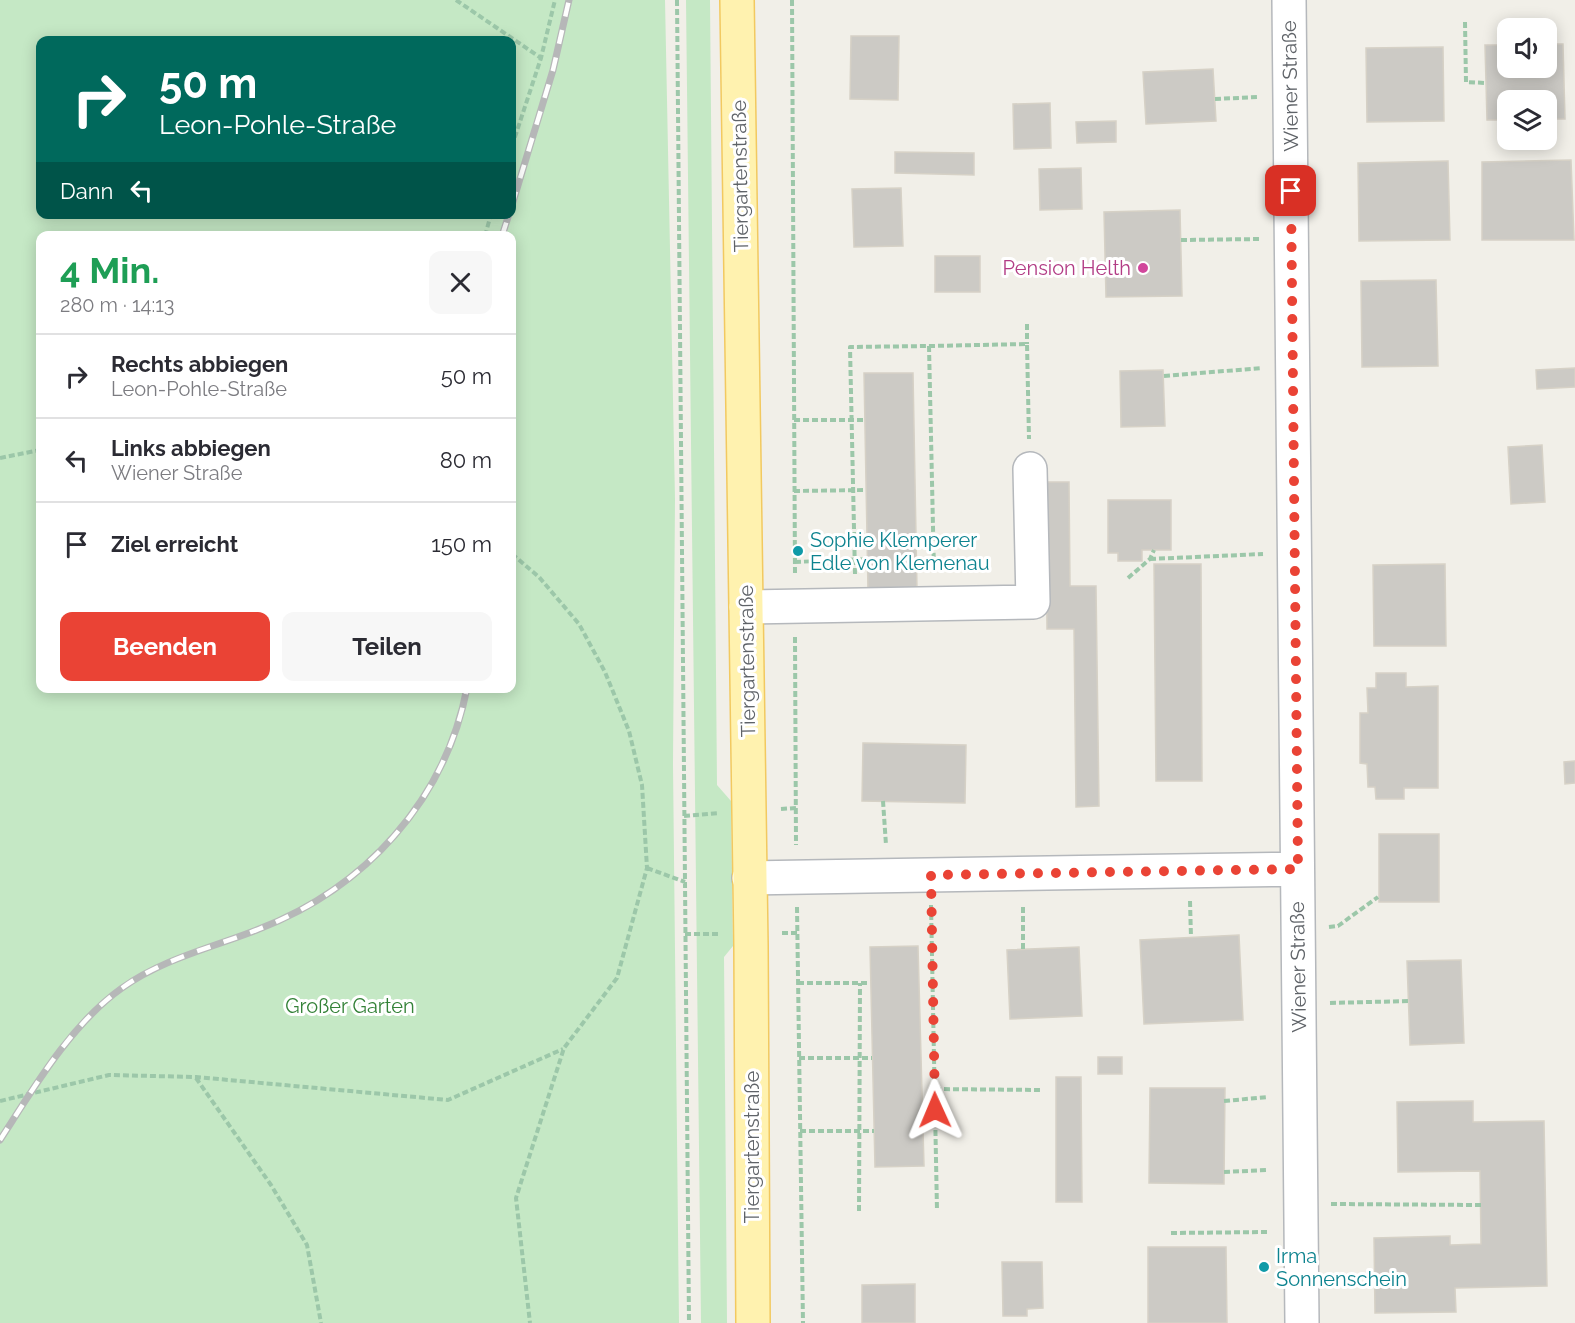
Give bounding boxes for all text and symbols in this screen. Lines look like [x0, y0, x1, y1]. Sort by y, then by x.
map controls [1497, 18, 1557, 150]
button: sound [1497, 18, 1557, 78]
street label: Wiener Straße [1277, 20, 1303, 152]
text: 50 m [159, 59, 257, 108]
icon: right [60, 60, 138, 138]
button: layers [1497, 90, 1557, 150]
street label: Tiergartenstraße [727, 99, 753, 252]
text: Leon-Pohle-Straße [159, 109, 396, 140]
pin [1265, 165, 1316, 216]
icon: left [125, 174, 158, 207]
icon: arrive [1274, 174, 1307, 207]
text: Dann [60, 178, 113, 204]
text: 4 Min. [60, 249, 159, 291]
button: close [429, 251, 492, 314]
place label: Pension Helth [1003, 256, 1131, 280]
marker: Pension Helth [1136, 261, 1150, 275]
text: 280 m · 14:13 [60, 293, 174, 317]
text: Rechts abbiegen [111, 351, 288, 377]
icon: right [60, 360, 93, 393]
text: 50 m [441, 363, 492, 389]
text: Leon-Pohle-Straße [111, 377, 287, 401]
text: Links abbiegen [111, 435, 271, 461]
icon: left [60, 444, 93, 477]
text: 80 m [440, 447, 492, 473]
text: Wiener Straße [111, 461, 242, 485]
icon: arrive [60, 528, 93, 561]
place label: Sophie Klemperer Edle von Klemenau [810, 528, 990, 575]
text: Ziel erreicht [111, 531, 238, 557]
text: 150 m [431, 531, 492, 557]
marker: Sophie Klemperer Edle von Klemenau [791, 544, 805, 558]
street label: Tiergartenstraße [734, 584, 760, 737]
button: Beenden [60, 612, 270, 681]
button: Teilen [282, 612, 492, 681]
street label: Wiener Straße [1285, 901, 1311, 1033]
park label: Großer Garten [285, 994, 415, 1018]
street label: Tiergartenstraße [740, 1071, 764, 1223]
position arrow [903, 1078, 967, 1142]
place label: Irma Sonnenschein [1276, 1244, 1407, 1291]
marker: Irma Sonnenschein [1257, 1260, 1271, 1274]

